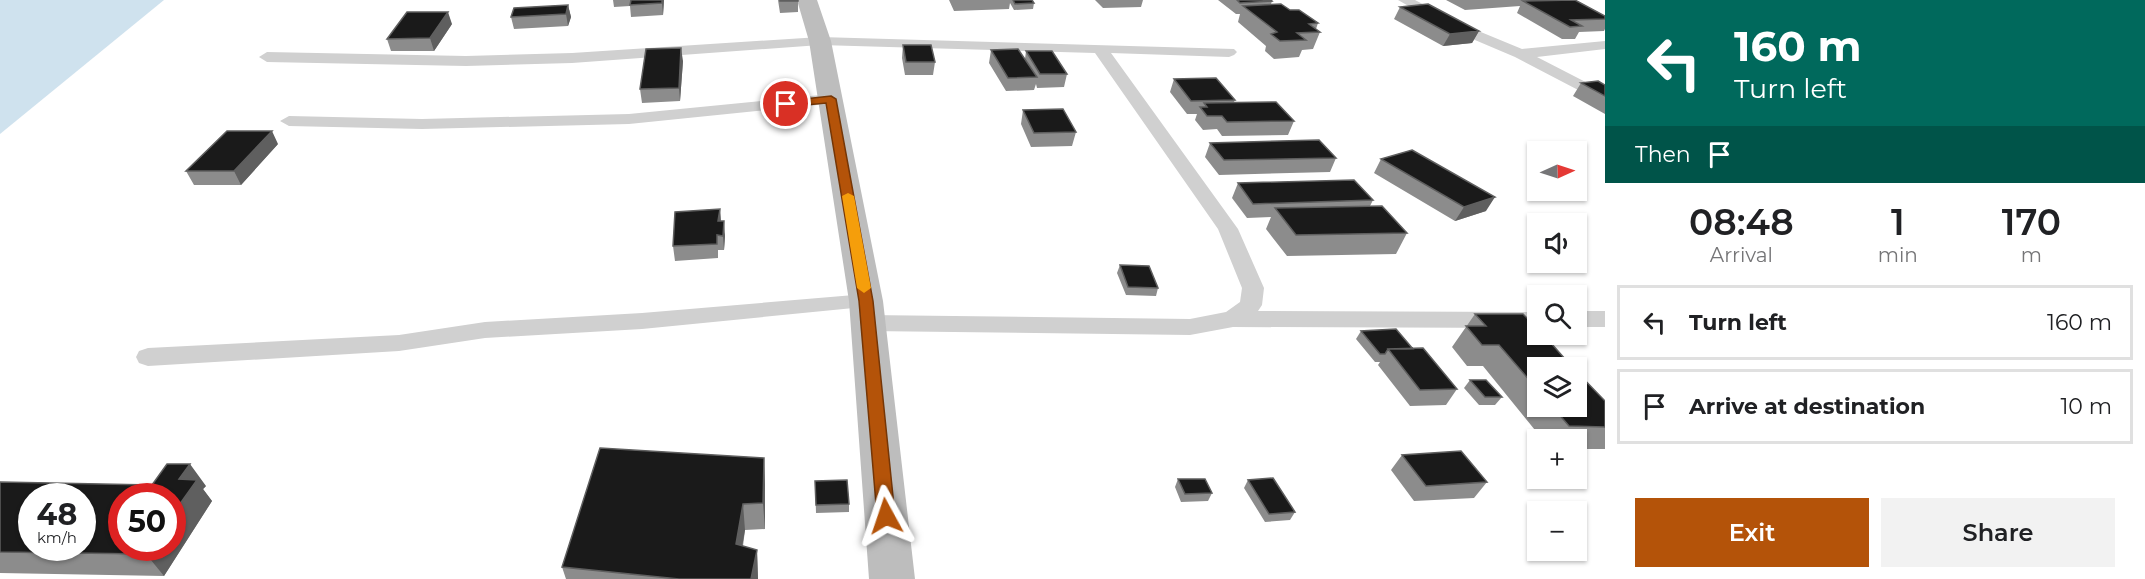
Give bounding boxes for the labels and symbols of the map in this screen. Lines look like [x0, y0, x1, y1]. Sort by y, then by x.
pin [760, 78, 811, 129]
north arrow [1527, 141, 1587, 201]
speed limit sign: 50 [108, 483, 186, 561]
position arrow [854, 484, 918, 548]

